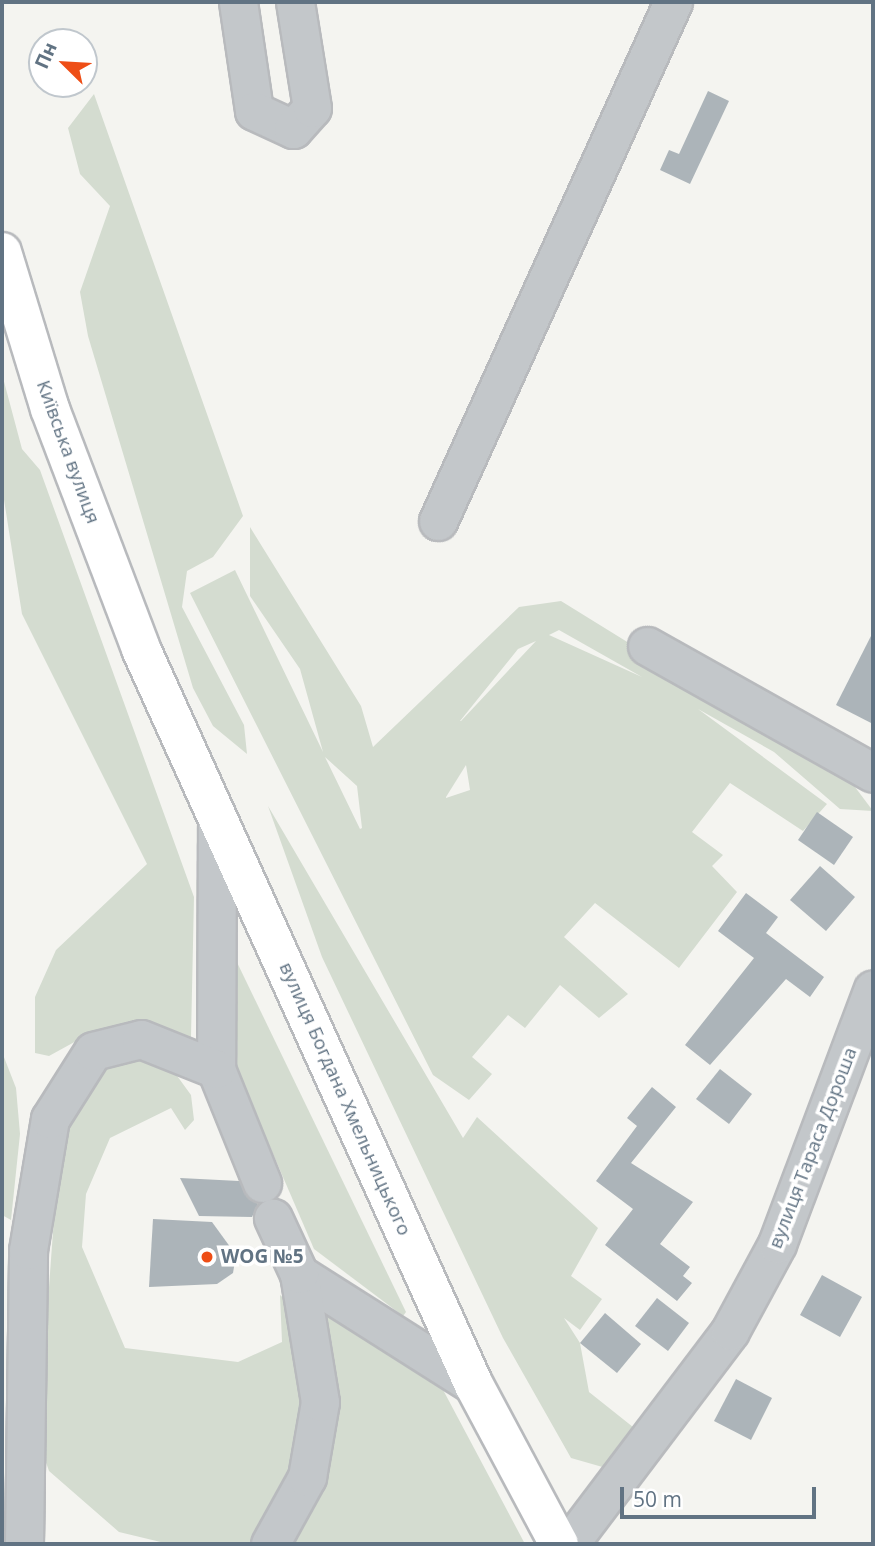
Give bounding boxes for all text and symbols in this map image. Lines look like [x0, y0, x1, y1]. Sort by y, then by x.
north arrow [28, 28, 98, 98]
text: Пн [28, 38, 63, 73]
street label: Київська вулиця [32, 377, 104, 527]
street label: вулиця Богдана Хмельницького [274, 959, 416, 1239]
street label: вулиця Тараса Дороша [764, 1044, 862, 1252]
place label: WOG №5 [221, 1246, 304, 1268]
marker: WOG №5 [199, 1249, 215, 1265]
scale bar [623, 1472, 819, 1516]
text: 50 m [633, 1485, 682, 1513]

